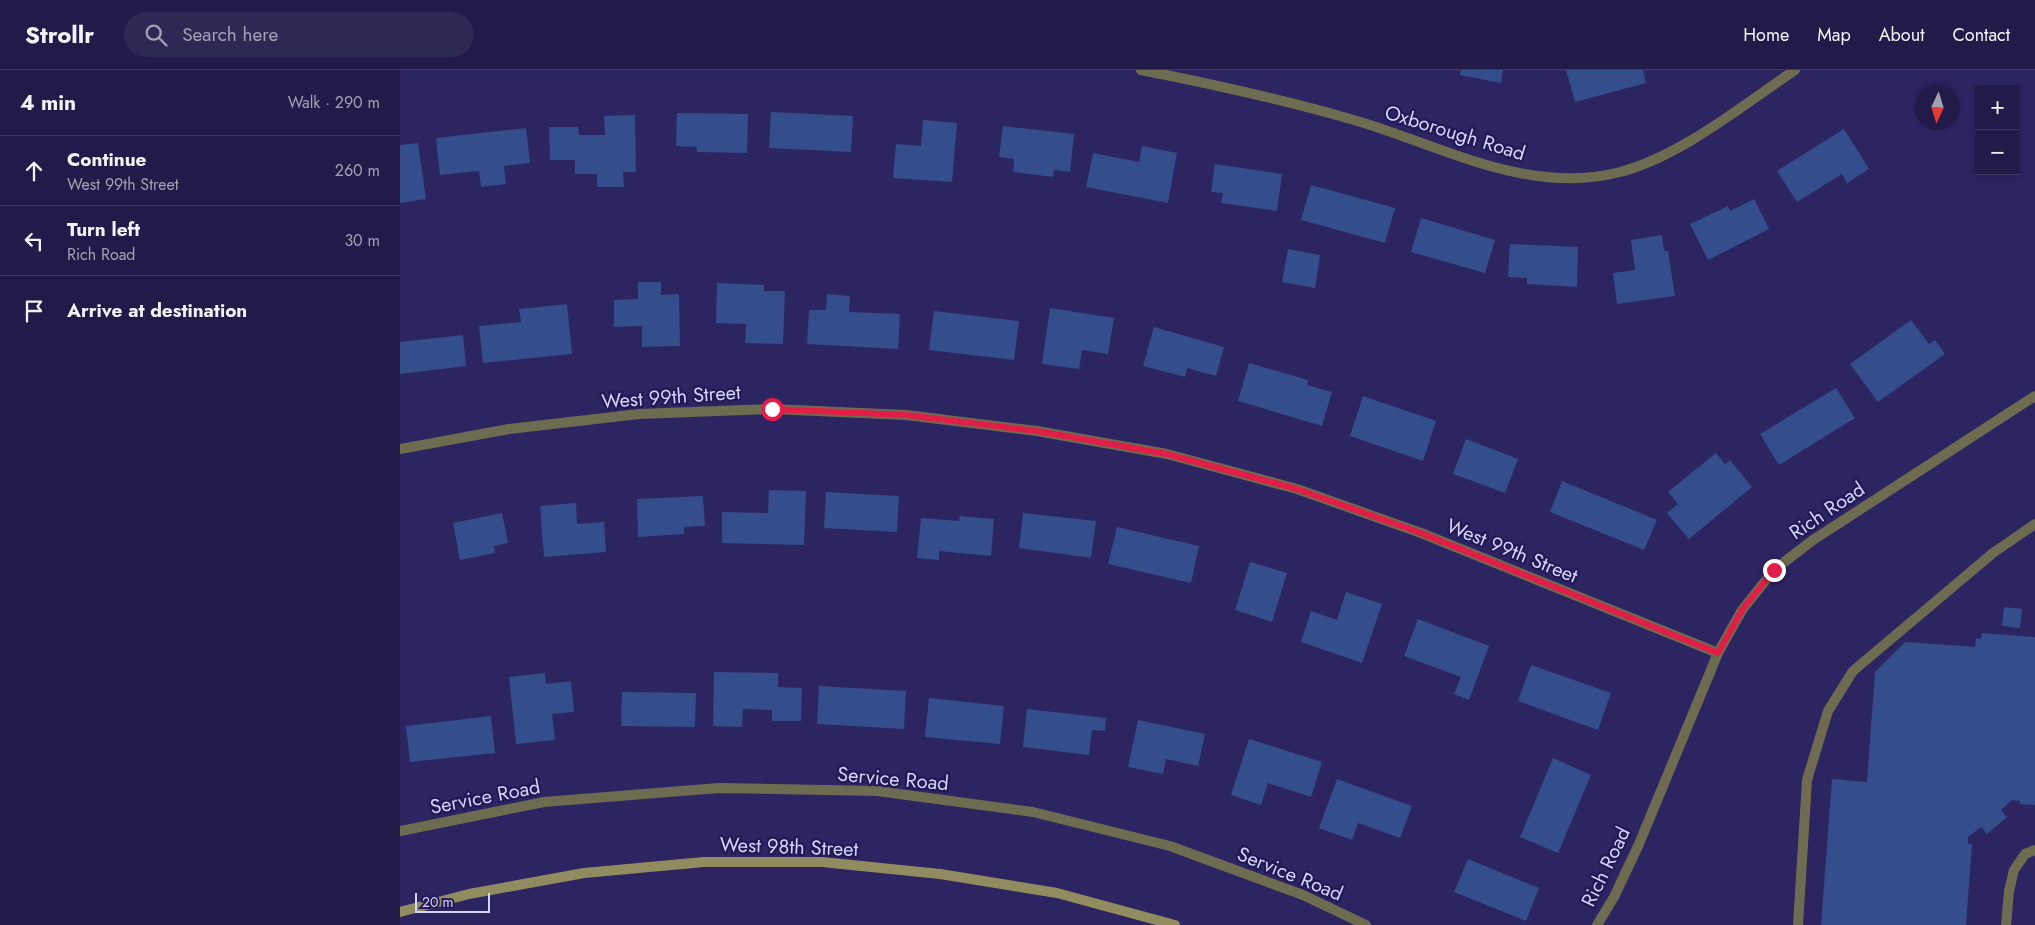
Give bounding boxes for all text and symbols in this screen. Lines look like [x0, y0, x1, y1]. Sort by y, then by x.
search box [124, 12, 474, 57]
text: Strollr [25, 17, 94, 52]
icon: search [142, 21, 170, 49]
text: Search here [182, 21, 278, 48]
text: Home [1743, 22, 1789, 48]
text: Map [1817, 22, 1851, 48]
text: About [1879, 22, 1924, 48]
text: Contact [1952, 22, 2010, 48]
north arrow [1915, 85, 1960, 130]
map controls [1975, 85, 2020, 175]
button: + [1975, 85, 2020, 130]
text: 4 min [20, 88, 76, 118]
text: Walk · 290 m [288, 91, 380, 114]
street label: Oxborough Road [1381, 98, 1529, 168]
button: − [1975, 130, 2020, 175]
text: Continue [67, 146, 146, 173]
icon: ahead [20, 157, 48, 185]
text: 260 m [335, 159, 380, 182]
text: West 99th Street [67, 173, 179, 196]
text: Turn left [67, 216, 140, 243]
icon: left [20, 227, 48, 255]
text: 30 m [344, 229, 380, 252]
text: Rich Road [67, 243, 135, 266]
icon: arrive [20, 297, 48, 325]
text: Arrive at destination [67, 297, 247, 324]
street label: West 99th Street [600, 378, 742, 416]
route start [761, 398, 784, 421]
street label: Rich Road [1783, 475, 1871, 547]
street label: West 99th Street [1442, 511, 1582, 591]
route end [1763, 559, 1786, 582]
street label: Service Road [836, 760, 950, 798]
street label: Service Road [427, 772, 543, 822]
street label: Rich Road [1574, 822, 1638, 912]
street label: West 98th Street [719, 830, 859, 864]
street label: Service Road [1233, 840, 1347, 908]
scale bar [415, 890, 490, 913]
text: 20 m [422, 892, 454, 912]

